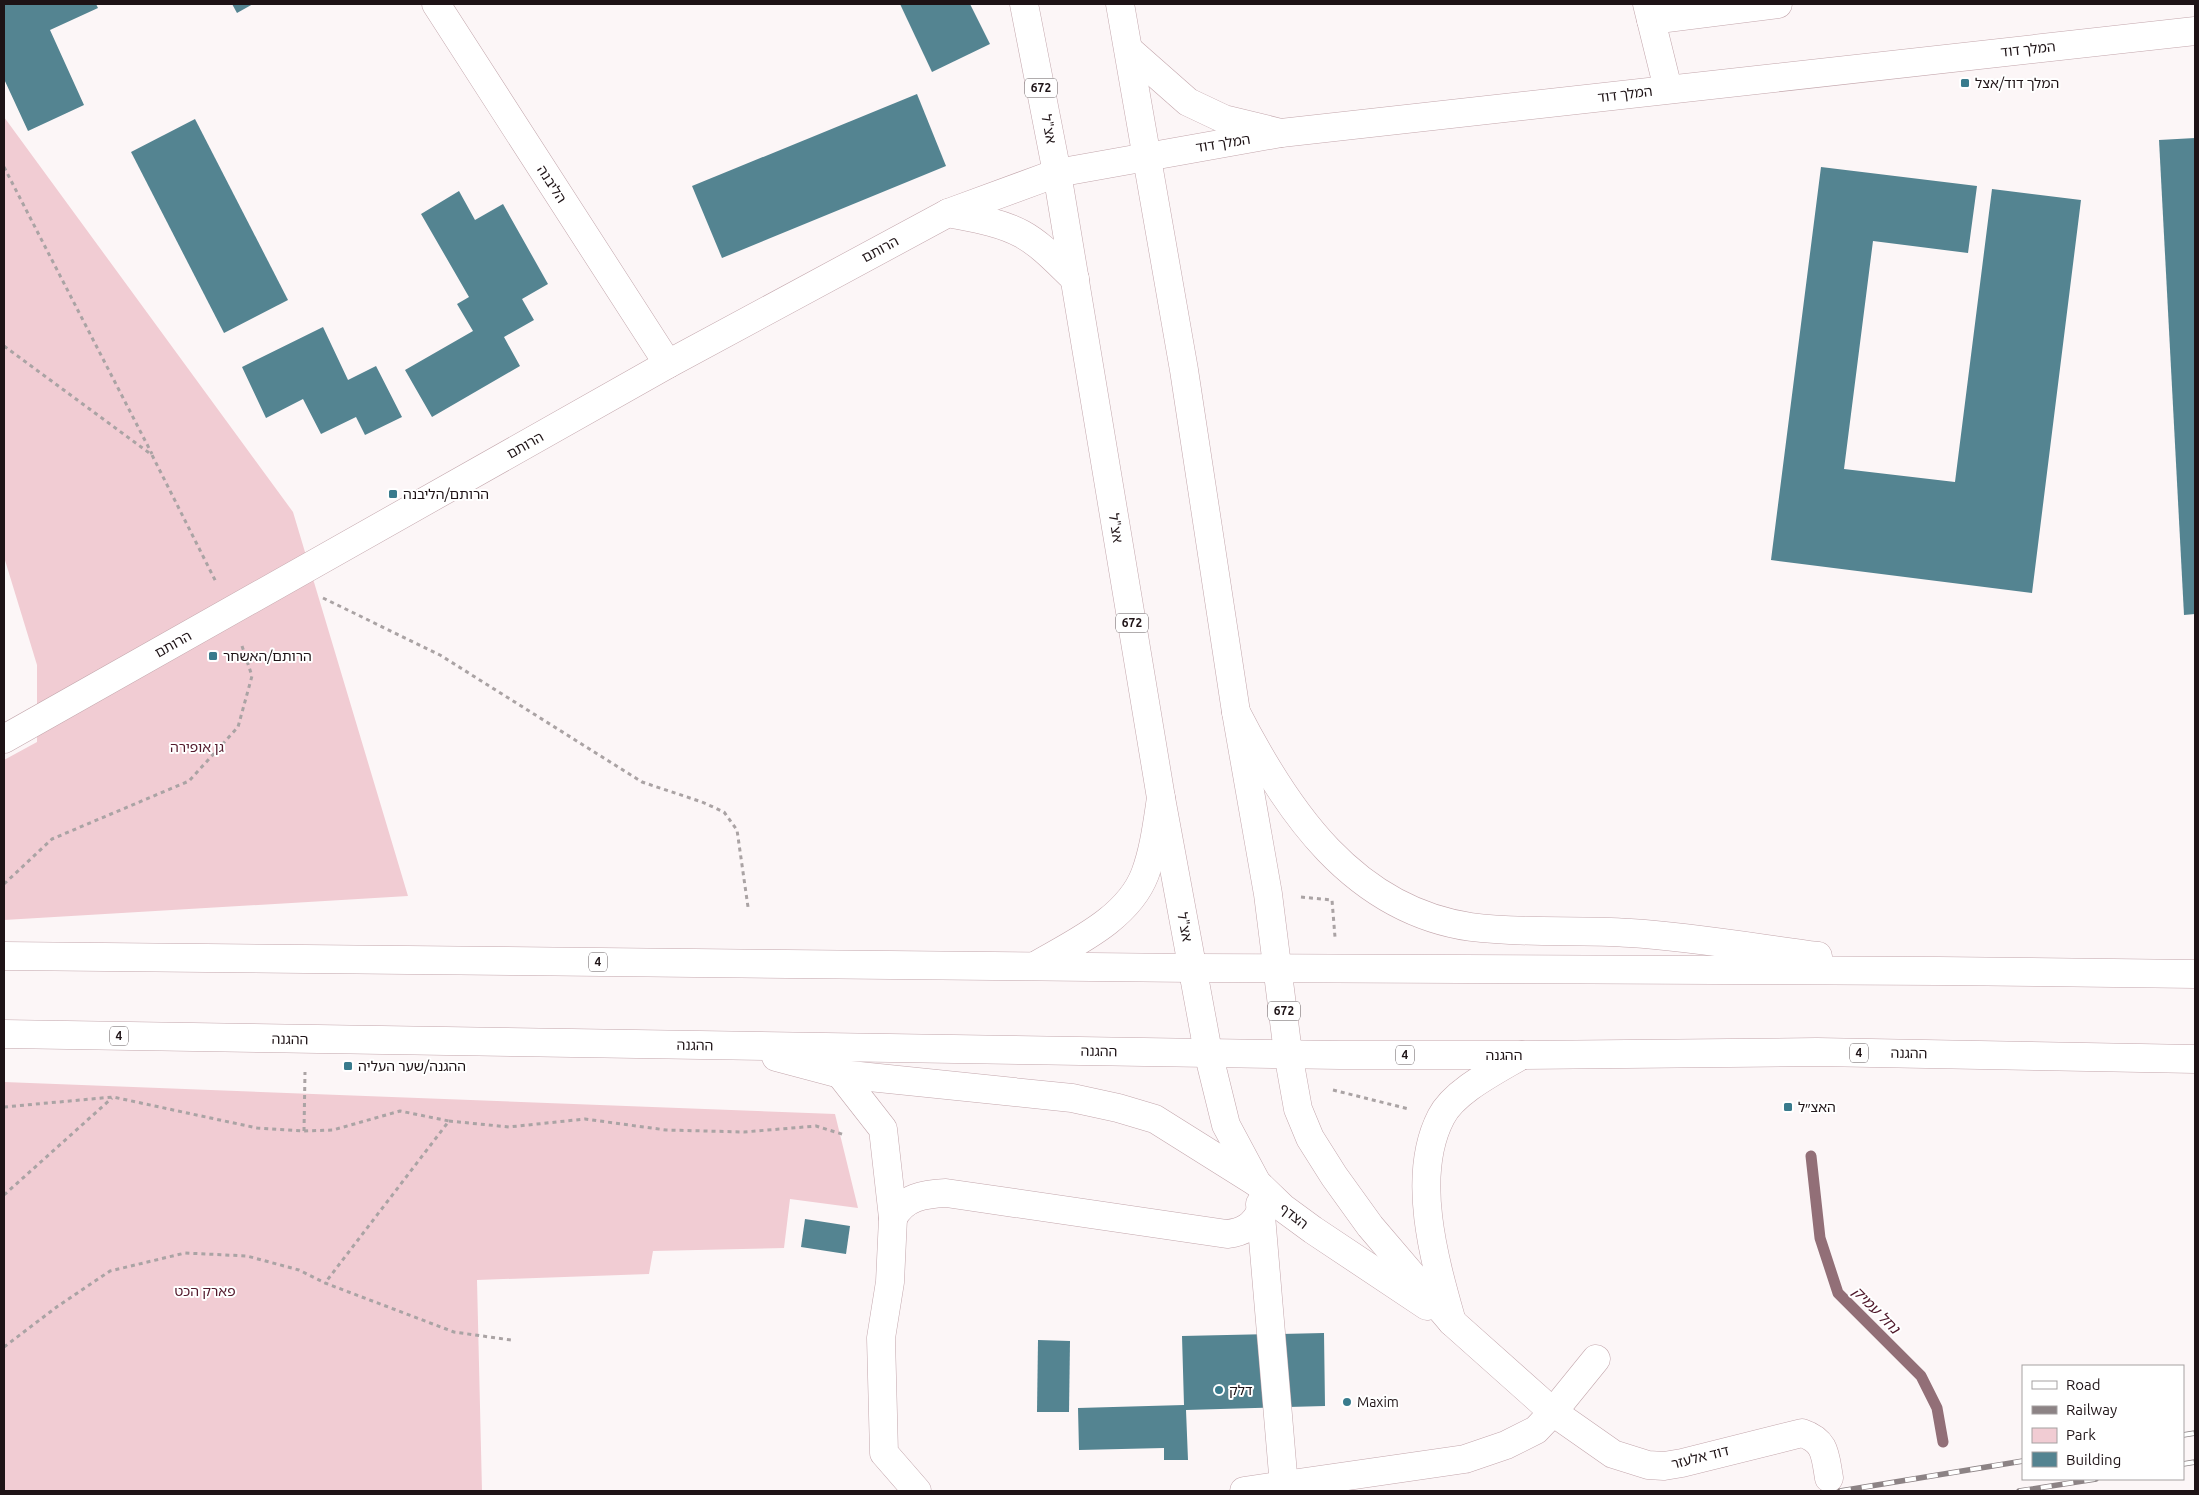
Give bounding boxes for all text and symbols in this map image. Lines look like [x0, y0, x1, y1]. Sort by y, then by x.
street label: המלך דוד [2000, 38, 2056, 60]
place label: המלך דוד/אצל [1975, 75, 2059, 91]
marker: המלך דוד/אצל [1959, 77, 1971, 89]
road number: 672 [1025, 78, 1057, 98]
street label: המלך דוד [1597, 83, 1653, 105]
street label: אצ"ל [1038, 113, 1060, 145]
street label: המלך דוד [1195, 131, 1251, 155]
street label: הליבנה [534, 162, 570, 206]
street label: הרותם [859, 233, 901, 265]
street label: הרותם [504, 428, 546, 462]
place label: הרותם/הליבנה [403, 486, 489, 502]
marker: הרותם/הליבנה [387, 488, 399, 500]
street label: אצ"ל [1106, 512, 1126, 544]
road number: 672 [1116, 614, 1148, 632]
street label: הרותם [152, 627, 194, 661]
place label: הרותם/האשחר [223, 648, 312, 664]
marker: הרותם/האשחר [207, 650, 219, 662]
park label: גן אופירה [170, 739, 224, 755]
street label: אצ"ל [1174, 911, 1196, 943]
road number: 4 [589, 952, 607, 972]
road number: 672 [1268, 1001, 1300, 1020]
road number: 4 [110, 1026, 128, 1046]
street label: ההגנה [271, 1031, 309, 1047]
street label: ההגנה [676, 1037, 714, 1053]
street label: ההגנה [1080, 1043, 1118, 1059]
road number: 4 [1850, 1044, 1868, 1062]
street label: ההגנה [1890, 1045, 1928, 1061]
road number: 4 [1396, 1046, 1414, 1064]
street label: ההגנה [1486, 1047, 1522, 1063]
place label: ההגנה/שער העליה [358, 1058, 466, 1074]
marker: ההגנה/שער העליה [342, 1060, 354, 1072]
place label: האצ״ל [1798, 1099, 1836, 1115]
marker: האצ״ל [1782, 1101, 1794, 1113]
street label: הצדף [1277, 1200, 1311, 1232]
park label: פארק הכט [174, 1283, 236, 1299]
water label: נחל עמיק [1849, 1283, 1904, 1338]
legend [2022, 1365, 2184, 1480]
text: Road [2066, 1376, 2101, 1393]
place label: דלק [1229, 1382, 1253, 1398]
marker: דלק [1213, 1384, 1225, 1396]
place label: Maxim [1357, 1394, 1399, 1410]
marker: Maxim [1341, 1396, 1353, 1408]
text: Railway [2066, 1401, 2117, 1418]
text: Park [2066, 1426, 2096, 1443]
street label: דוד אלעזר [1669, 1442, 1731, 1472]
text: Building [2066, 1451, 2121, 1468]

